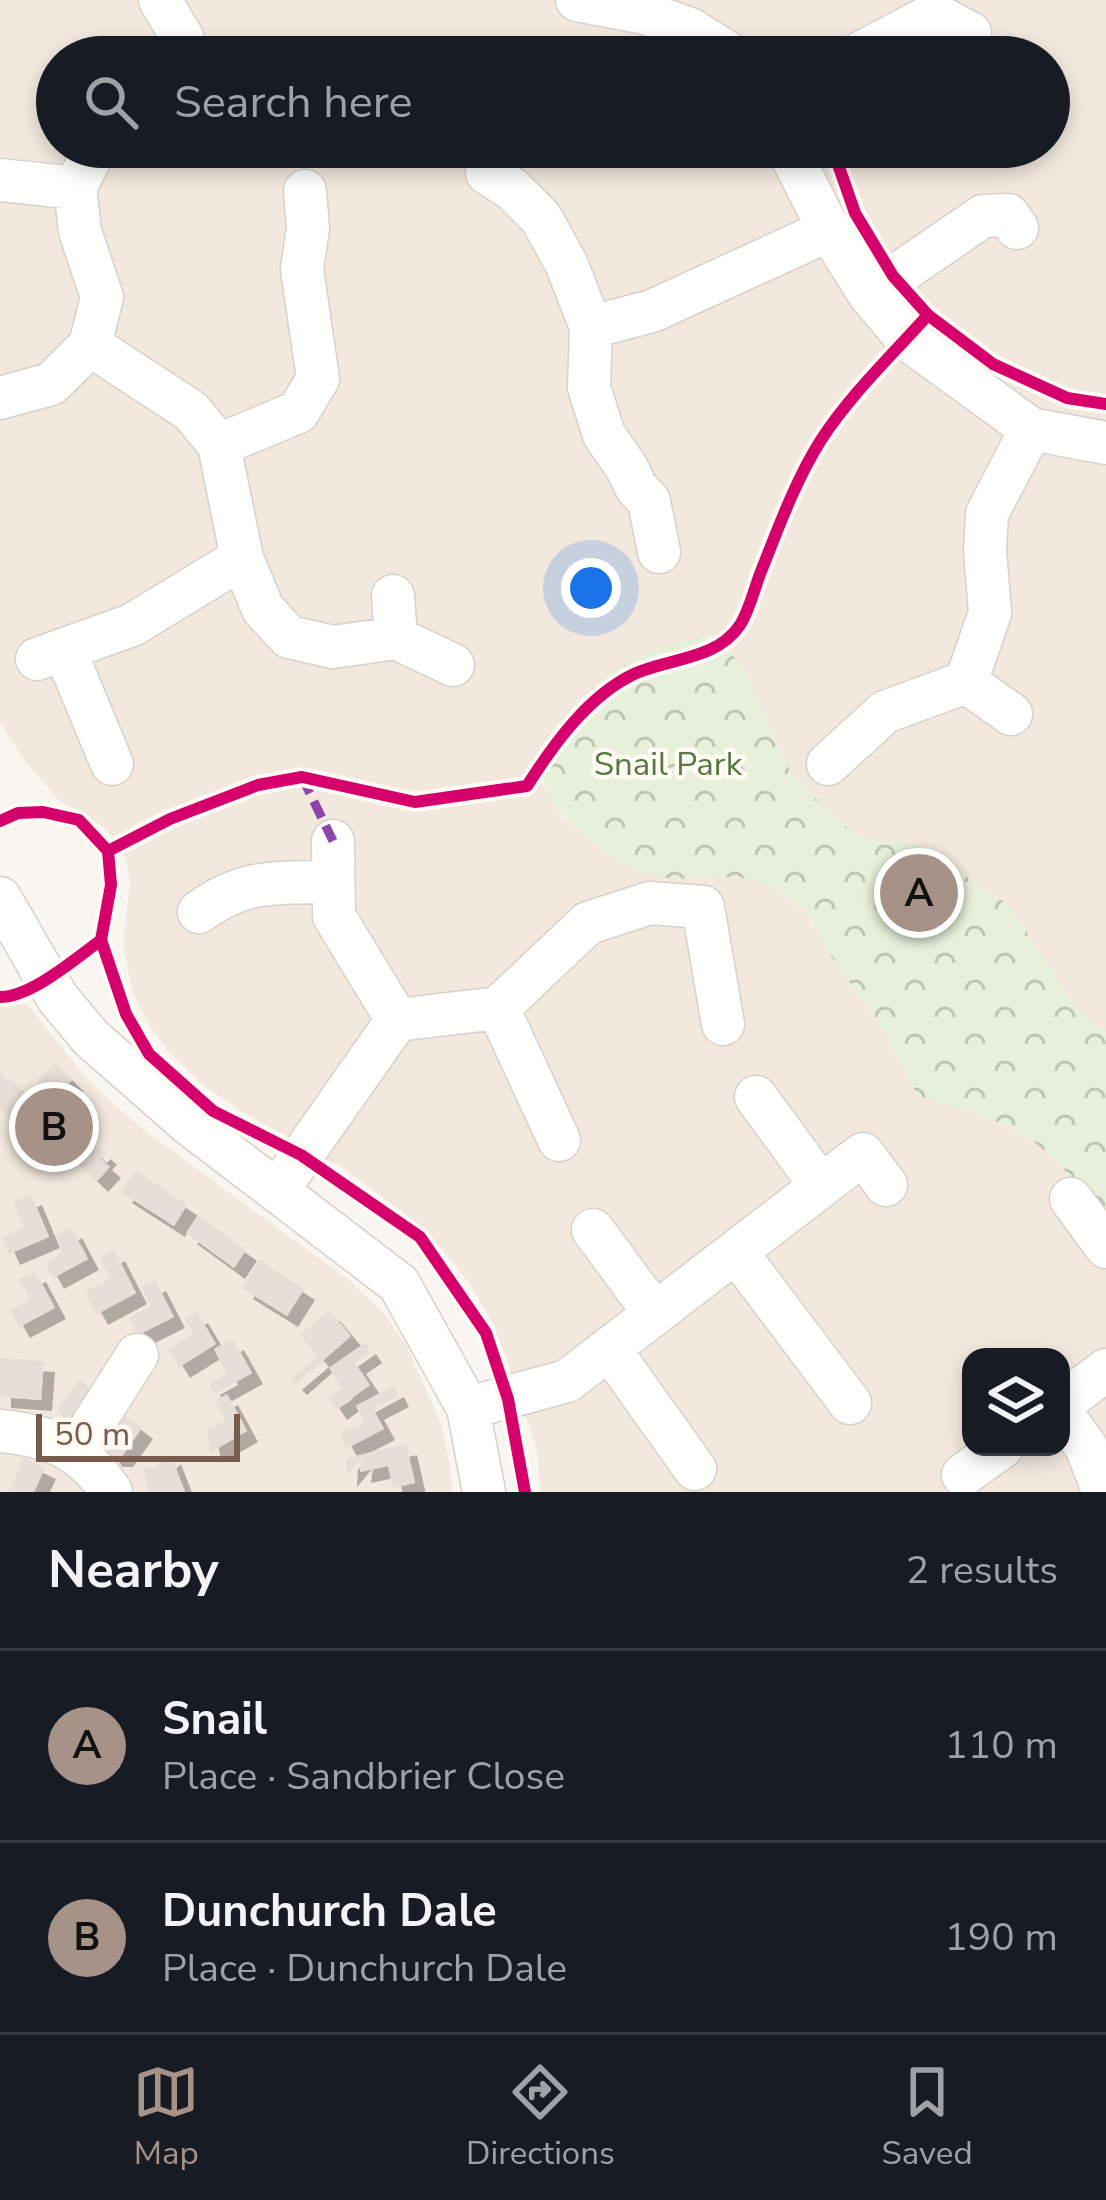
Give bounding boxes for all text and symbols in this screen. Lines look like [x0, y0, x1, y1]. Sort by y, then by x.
search box [36, 36, 1070, 168]
icon: search [78, 69, 144, 135]
text: Search here [174, 72, 413, 133]
your location [561, 558, 621, 618]
park label: Snail Park [594, 742, 743, 787]
pin: A [880, 848, 958, 938]
pin: B [15, 1082, 93, 1172]
map controls [962, 1348, 1070, 1456]
button: layers [962, 1348, 1070, 1456]
scale bar [36, 1408, 240, 1461]
text: 50 m [54, 1412, 130, 1457]
text: Nearby [48, 1535, 219, 1605]
text: 2 results [906, 1544, 1058, 1597]
text: Snail [162, 1689, 267, 1750]
text: A [72, 1719, 102, 1772]
text: 110 m [944, 1719, 1058, 1772]
text: Place · Sandbrier Close [162, 1750, 565, 1803]
text: Dunchurch Dale [162, 1881, 497, 1942]
text: B [74, 1911, 100, 1964]
text: 190 m [944, 1911, 1058, 1964]
text: Place · Dunchurch Dale [162, 1942, 567, 1995]
tab: Map [133, 2059, 199, 2176]
tab: Directions [466, 2059, 615, 2176]
tab: Saved [881, 2059, 973, 2176]

